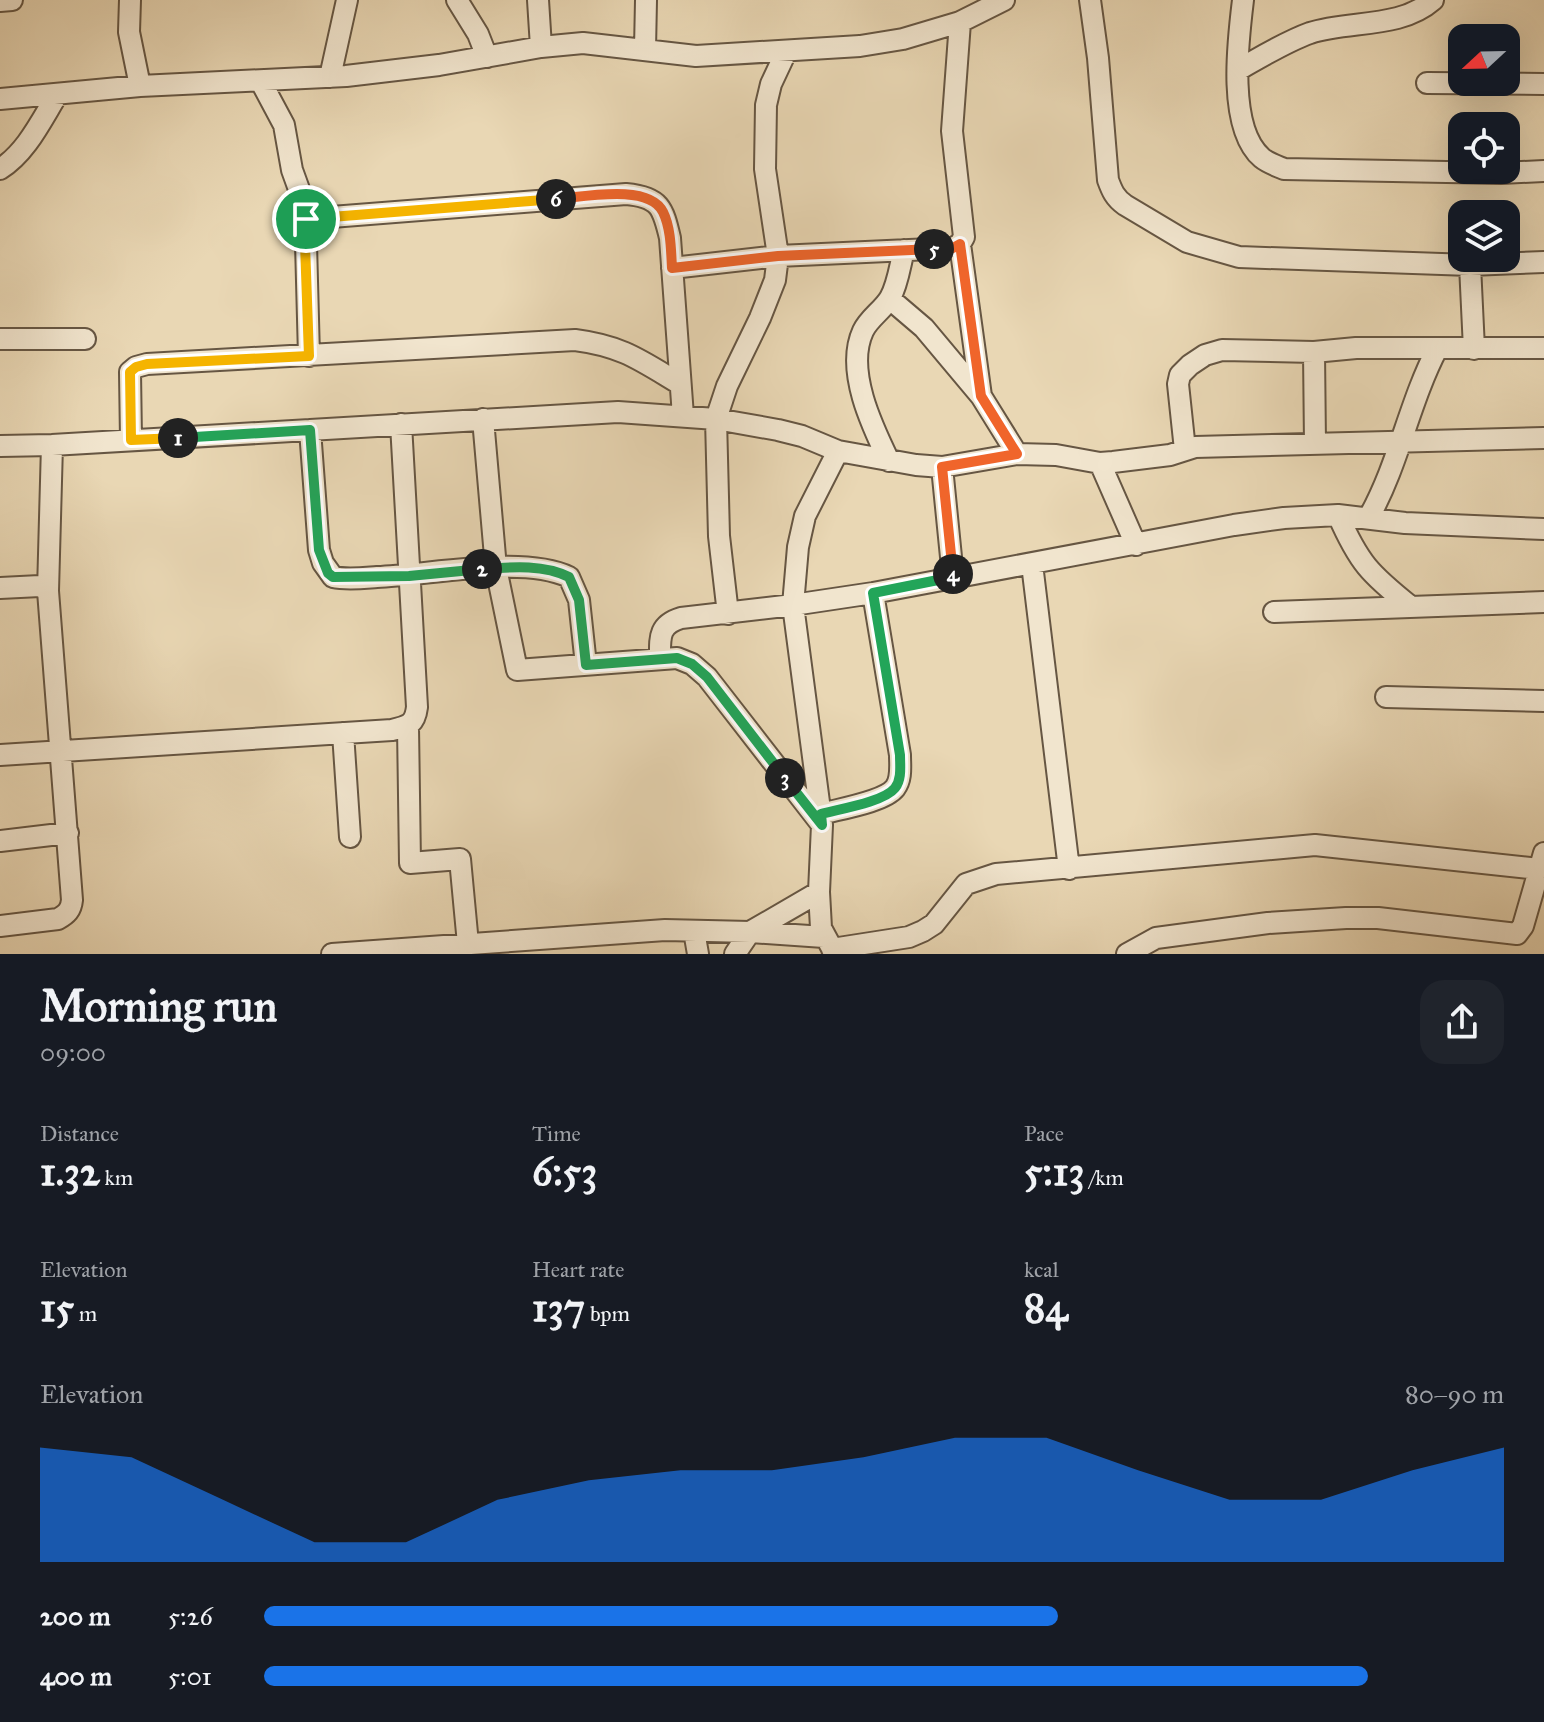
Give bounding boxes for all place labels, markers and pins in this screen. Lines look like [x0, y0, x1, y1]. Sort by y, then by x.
pin: 6 [536, 179, 576, 219]
pin [272, 185, 340, 253]
pin: 5 [914, 229, 954, 269]
pin: 1 [158, 418, 198, 458]
pin: 2 [462, 549, 502, 589]
pin: 4 [933, 554, 973, 594]
pin: 3 [765, 758, 805, 798]

